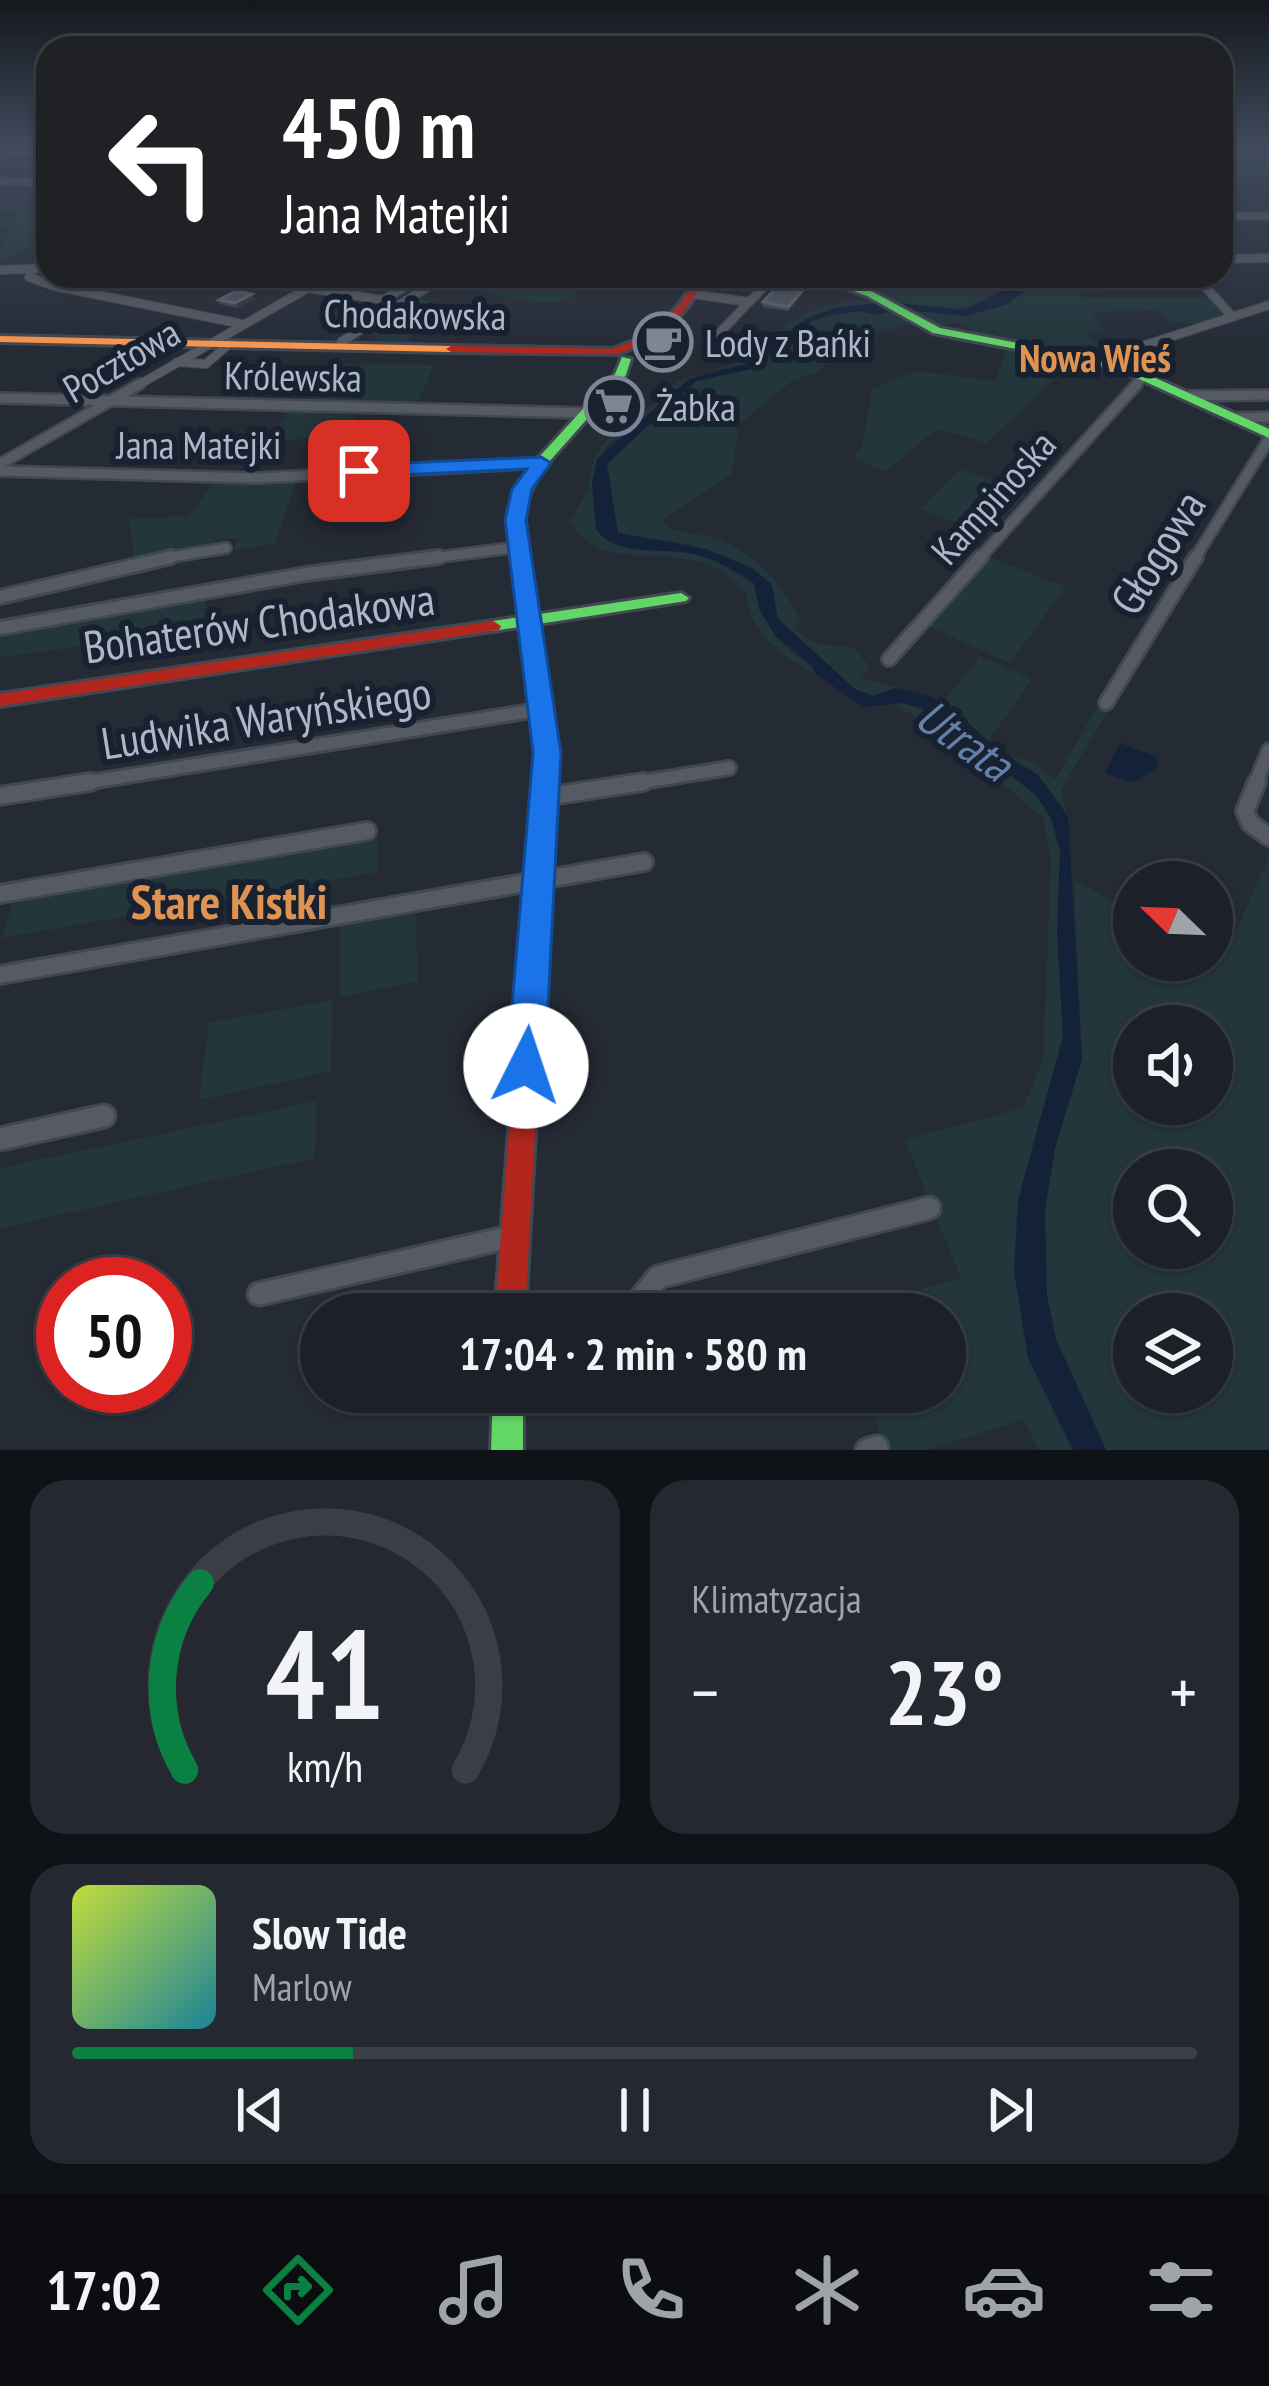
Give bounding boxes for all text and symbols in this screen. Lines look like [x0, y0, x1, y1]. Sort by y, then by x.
text: 450 m [282, 72, 475, 181]
icon: left [84, 84, 240, 240]
text: Jana Matejki [282, 178, 510, 248]
street label: Chodakowska [323, 287, 507, 341]
street label: Pocztowa [54, 306, 188, 414]
cafe icon: Lody z Bańki [632, 311, 694, 373]
place label: Lody z Bańki [705, 317, 871, 368]
district label: Nowa Wieś [1019, 332, 1171, 383]
street label: Królewska [224, 349, 362, 403]
supermarket icon: Żabka [583, 375, 645, 437]
place label: Żabka [656, 381, 736, 432]
street label: Jana Matejki [115, 419, 281, 470]
street label: Kampinoska [920, 419, 1066, 575]
pin [308, 420, 410, 522]
icon: arrive [326, 438, 392, 504]
street label: Głogowa [1097, 479, 1217, 625]
street label: Bohaterów Chodakowa [80, 569, 438, 675]
street label: Ludwika Waryńskiego [97, 662, 435, 772]
water label: Utrata [905, 684, 1027, 796]
north arrow [1113, 861, 1233, 981]
map controls [1113, 861, 1233, 1413]
district label: Stare Kistki [131, 870, 327, 932]
position arrow [463, 1003, 589, 1129]
button: sound [1113, 1005, 1233, 1125]
button: search [1113, 1149, 1233, 1269]
speed limit sign: 50 [36, 1257, 192, 1413]
button: layers [1113, 1293, 1233, 1413]
text: 17:04 · 2 min · 580 m [459, 1324, 807, 1382]
text: Klimatyzacja [692, 1573, 862, 1624]
text: 41 [265, 1592, 384, 1753]
text: 23° [885, 1633, 1004, 1750]
text: − [692, 1649, 719, 1734]
text: + [1170, 1649, 1197, 1734]
text: km/h [287, 1738, 363, 1794]
text: Slow Tide [252, 1903, 407, 1961]
text: Marlow [252, 1961, 352, 2012]
icon: previous [227, 2077, 293, 2143]
icon: pause [602, 2077, 668, 2143]
icon: next [977, 2077, 1043, 2143]
icon: directions [256, 2248, 340, 2332]
icon: music [432, 2248, 516, 2332]
icon: phone [609, 2248, 693, 2332]
icon: climate [785, 2248, 869, 2332]
icon: car [962, 2248, 1046, 2332]
icon: filters [1139, 2248, 1223, 2332]
text: 17:02 [46, 2255, 163, 2325]

